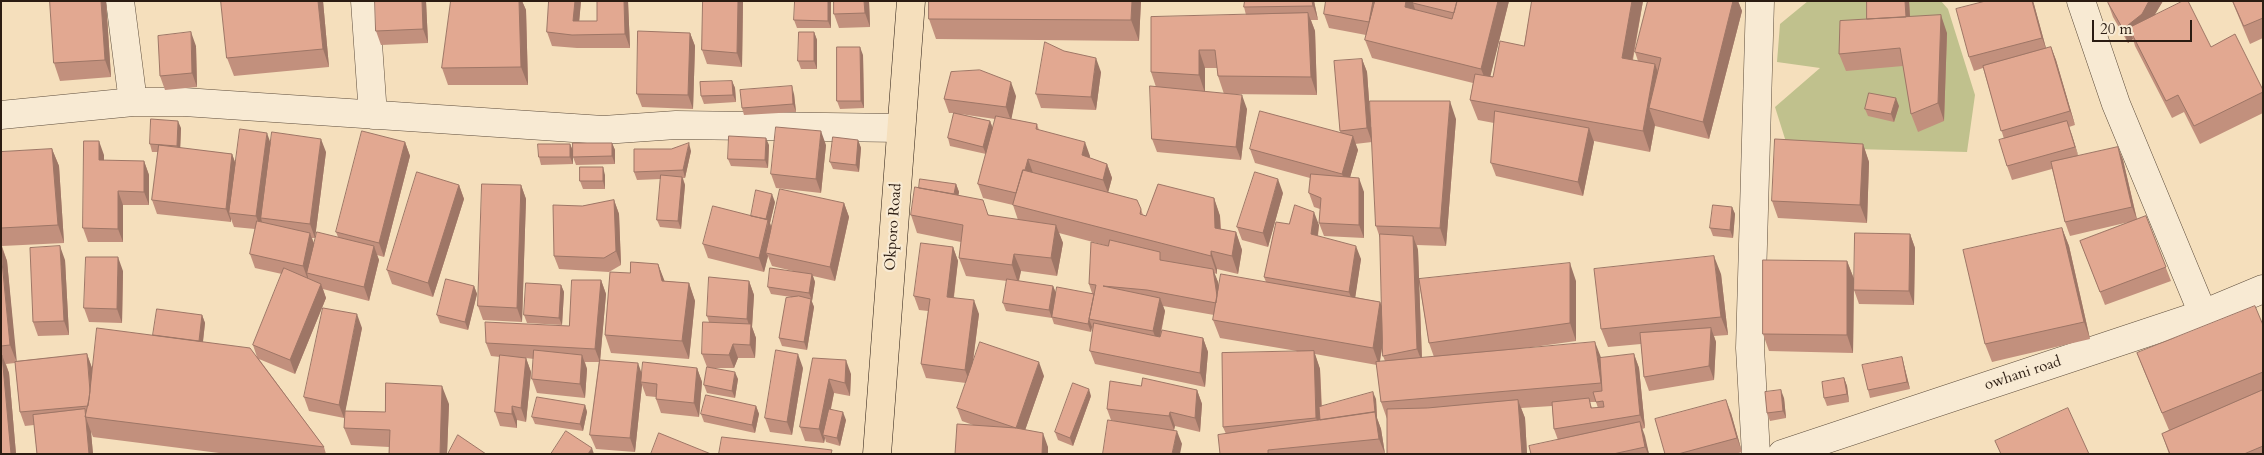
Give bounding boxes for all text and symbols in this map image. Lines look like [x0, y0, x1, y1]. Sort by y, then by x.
scale bar [2094, 10, 2194, 42]
text: 20 m [2100, 19, 2132, 39]
street label: Okporo Road [882, 183, 906, 271]
street label: owhani road [1982, 353, 2064, 395]

